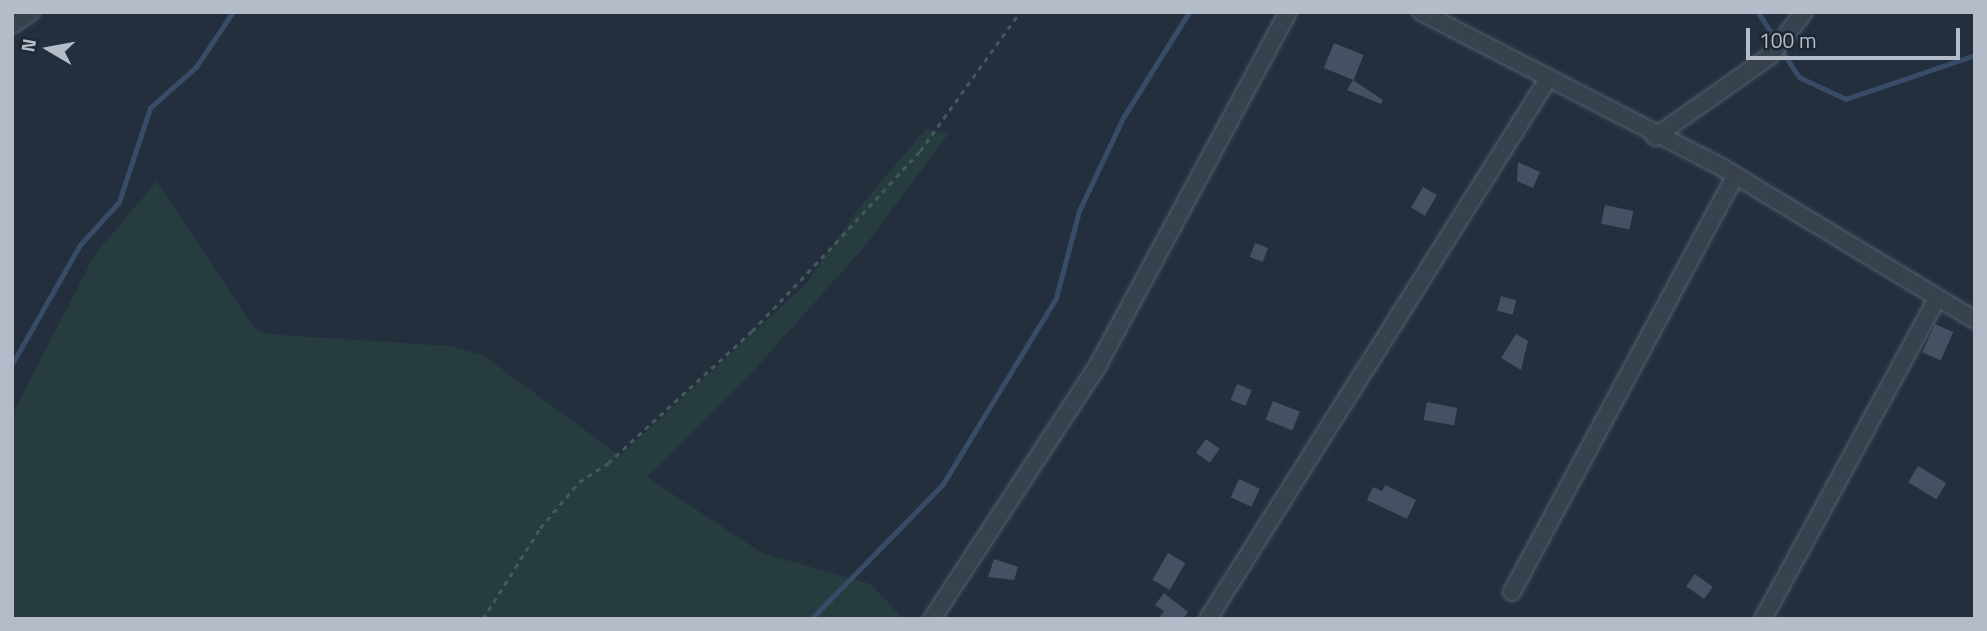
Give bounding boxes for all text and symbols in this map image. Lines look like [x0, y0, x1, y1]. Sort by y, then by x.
north arrow [14, 14, 84, 84]
scale bar [1749, 14, 1962, 58]
text: 100 m [1759, 24, 1816, 56]
text: N [12, 36, 43, 54]

